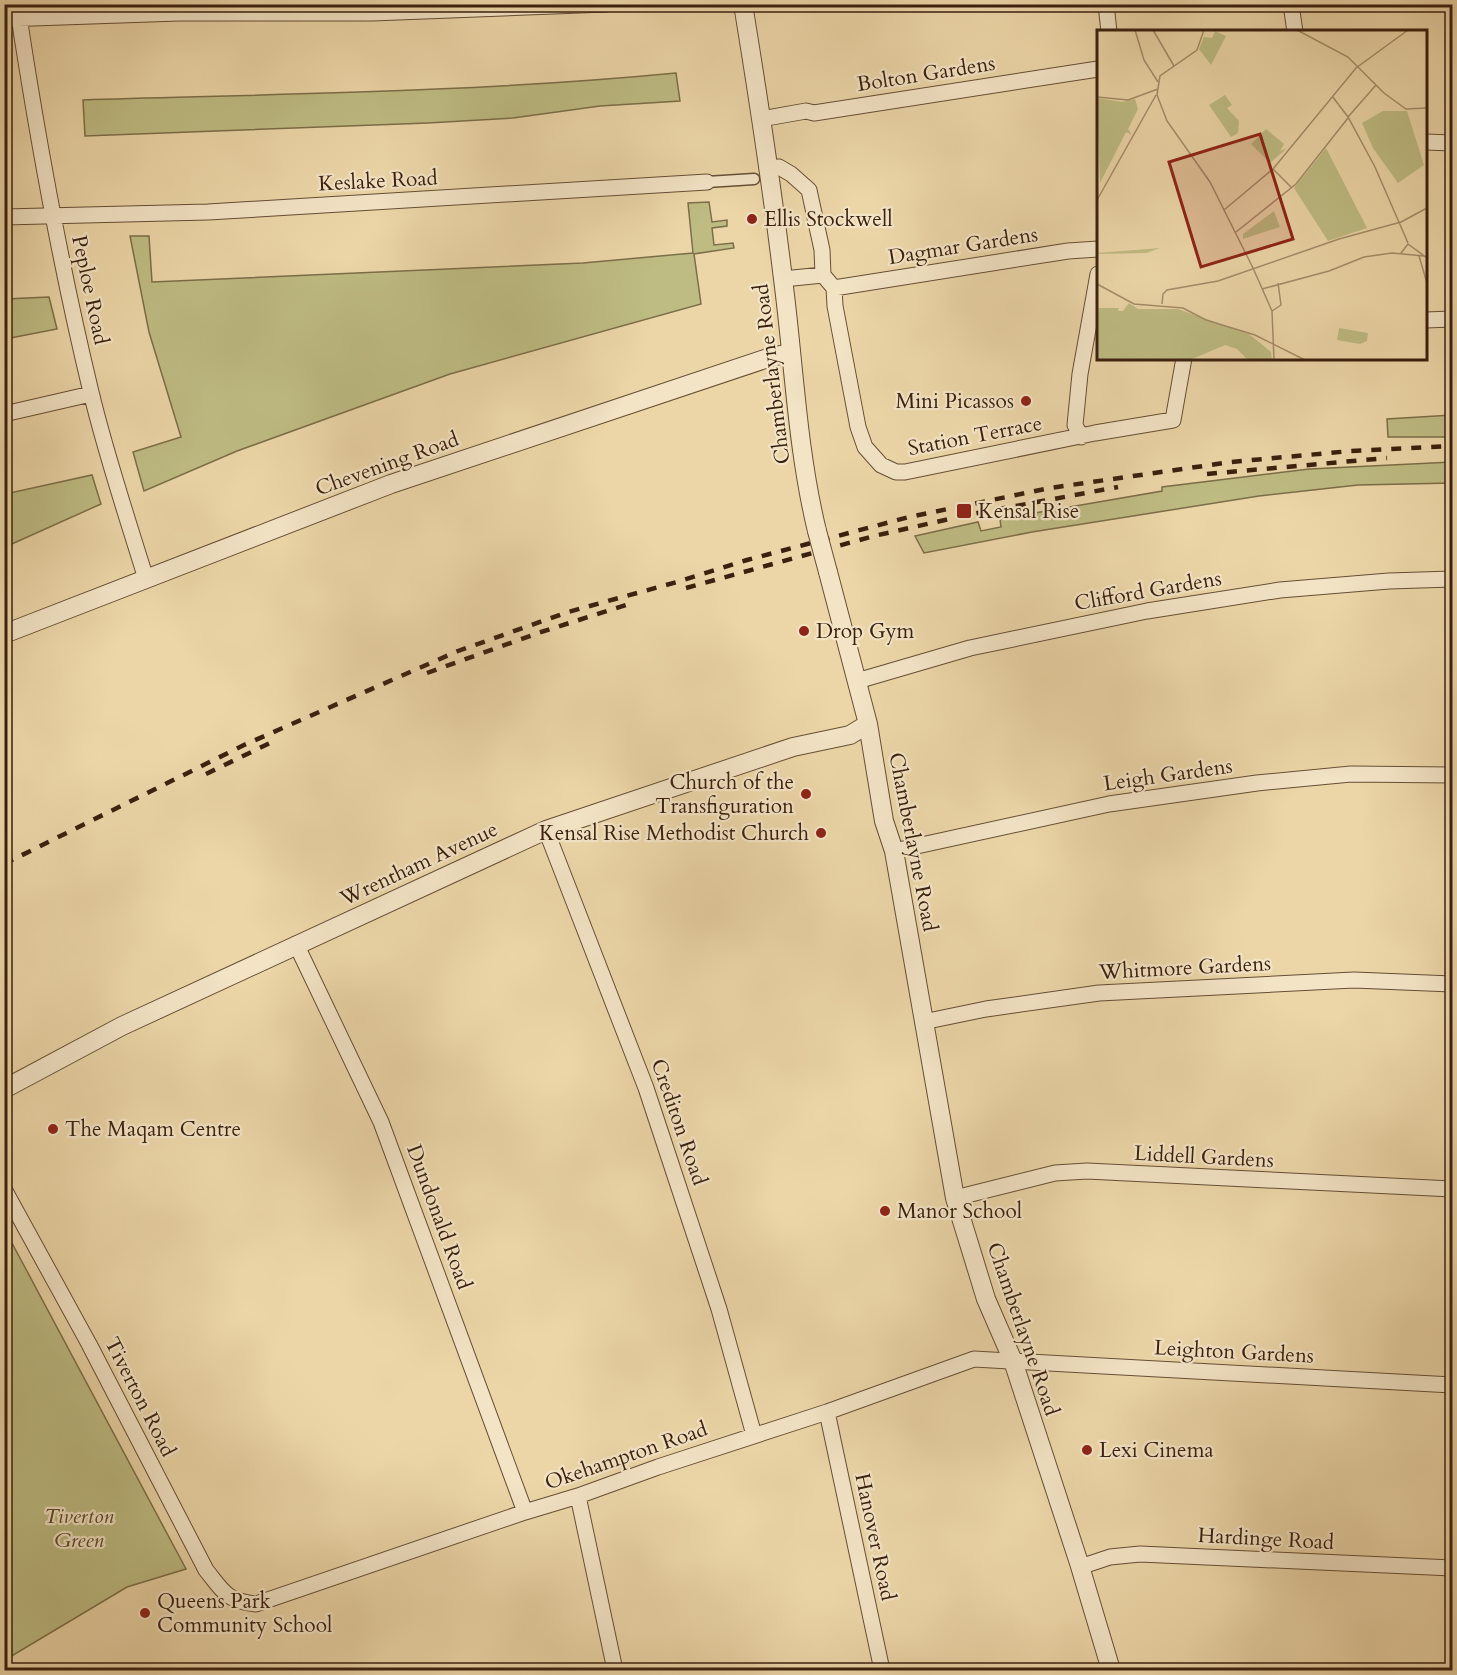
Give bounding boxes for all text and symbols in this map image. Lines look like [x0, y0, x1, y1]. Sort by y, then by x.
inset map [1097, 30, 1427, 360]
street label: Bolton Gardens [855, 49, 997, 99]
street label: Keslake Road [318, 163, 438, 199]
place label: Ellis Stockwell [764, 205, 893, 234]
marker: Ellis Stockwell [745, 212, 759, 226]
street label: Dagmar Gardens [886, 220, 1040, 272]
street label: Peploe Road [64, 233, 116, 347]
street label: Chamberlayne Road [747, 282, 797, 466]
place label: Mini Picassos [895, 387, 1014, 416]
marker: Mini Picassos [1019, 394, 1033, 408]
street label: Station Terrace [905, 409, 1045, 463]
street label: Chevening Road [311, 425, 463, 503]
place label: Kensal Rise [978, 497, 1079, 526]
marker: Kensal Rise [955, 502, 973, 520]
street label: Clifford Gardens [1072, 564, 1224, 618]
place label: Drop Gym [816, 617, 915, 646]
marker: Drop Gym [797, 624, 811, 638]
street label: Chamberlayne Road [881, 750, 945, 934]
street label: Leigh Gardens [1102, 752, 1234, 798]
place label: Church of the Transfiguration [655, 768, 794, 821]
marker: Church of the Transfiguration [799, 787, 813, 801]
street label: Wrentham Avenue [334, 815, 503, 914]
place label: Kensal Rise Methodist Church [539, 819, 809, 848]
marker: Kensal Rise Methodist Church [814, 826, 828, 840]
street label: Whitmore Gardens [1097, 949, 1272, 987]
street label: Crediton Road [644, 1055, 714, 1189]
place label: The Maqam Centre [65, 1115, 241, 1144]
marker: The Maqam Centre [46, 1122, 60, 1136]
street label: Liddell Gardens [1133, 1139, 1275, 1175]
street label: Dundonald Road [399, 1140, 479, 1294]
place label: Manor School [897, 1197, 1022, 1226]
marker: Manor School [878, 1204, 892, 1218]
street label: Chamberlayne Road [980, 1238, 1066, 1420]
street label: Tiverton Road [97, 1332, 183, 1462]
street label: Leighton Gardens [1153, 1333, 1315, 1371]
street label: Okehampton Road [541, 1415, 711, 1497]
place label: Lexi Cinema [1099, 1436, 1214, 1465]
marker: Lexi Cinema [1080, 1443, 1094, 1457]
street label: Hanover Road [847, 1471, 903, 1603]
park label: Tiverton Green [44, 1502, 114, 1555]
street label: Hardinge Road [1197, 1521, 1335, 1557]
place label: Queens Park Community School [157, 1587, 332, 1640]
marker: Queens Park Community School [138, 1606, 152, 1620]

